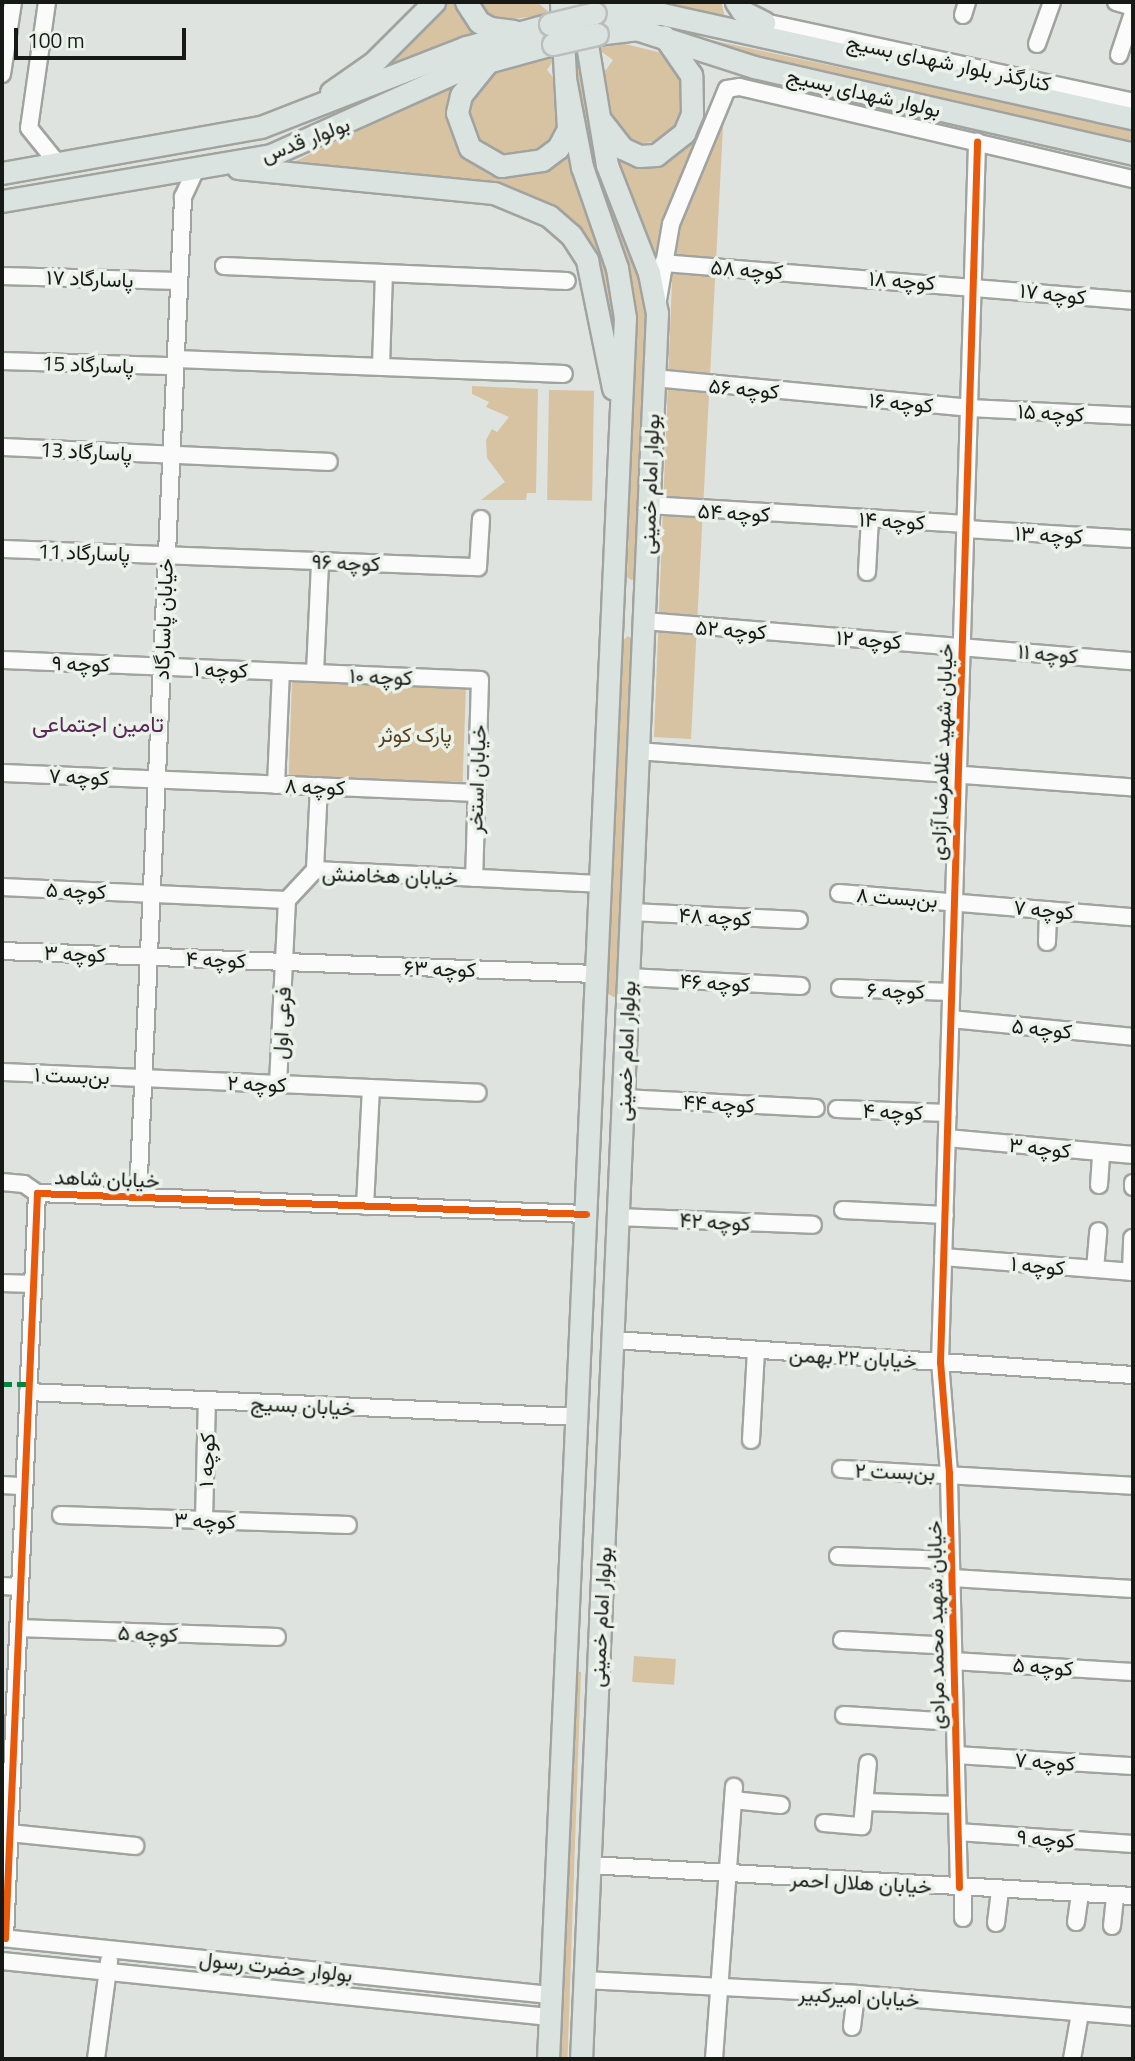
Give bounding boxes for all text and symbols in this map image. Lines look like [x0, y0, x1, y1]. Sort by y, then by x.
scale bar [18, 14, 189, 58]
text: 100 m [27, 24, 84, 56]
street label: کنارگذر بلوار شهدای بسیج [845, 28, 1053, 96]
street label: بولوار شهدای بسیج [785, 62, 943, 122]
street label: بولوار قدس [257, 111, 353, 167]
street label: کوچه ۵۸ [710, 254, 784, 284]
street label: پاسارگاد ۱۷ [46, 264, 134, 292]
street label: کوچه ۱۸ [868, 265, 936, 295]
street label: کوچه ۱۷ [1019, 277, 1087, 309]
street label: پاسارگاد 15 [41, 350, 135, 378]
street label: کوچه ۵۶ [708, 372, 780, 404]
street label: کوچه ۱۶ [868, 387, 934, 417]
street label: کوچه ۱۵ [1017, 398, 1085, 426]
street label: بولوار امام خمینی [634, 413, 664, 555]
street label: پاسارگاد 13 [39, 436, 133, 466]
street label: کوچه ۵۴ [697, 498, 771, 526]
street label: کوچه ۱۴ [858, 506, 926, 534]
street label: کوچه ۱۳ [1014, 520, 1084, 548]
street label: پاسارگاد 11 [37, 538, 131, 566]
street label: کوچه ۹۶ [311, 548, 381, 576]
street label: خیابان پاسارگاد [148, 558, 178, 680]
street label: کوچه ۵۲ [694, 614, 768, 644]
street label: کوچه ۱۲ [836, 624, 902, 654]
street label: کوچه ۱۱ [1017, 638, 1079, 668]
street label: خیابان شهید غلامرضا آزادی [925, 643, 957, 861]
street label: کوچه ۹ [51, 649, 111, 677]
street label: کوچه ۱ [193, 655, 249, 683]
street label: کوچه ۱۰ [349, 662, 413, 690]
district label: تامین اجتماعی [32, 710, 164, 738]
park label: پارک کوثر [378, 721, 452, 747]
street label: خیابان استخر [462, 724, 490, 834]
street label: کوچه ۷ [48, 762, 110, 790]
street label: کوچه ۸ [284, 772, 346, 800]
street label: خیابان هخامنش [321, 860, 459, 890]
street label: کوچه ۵ [45, 876, 107, 904]
street label: بن‌بست ۸ [855, 882, 939, 912]
street label: کوچه ۷ [1013, 894, 1075, 924]
street label: کوچه ۴۸ [678, 902, 752, 930]
street label: کوچه ۳ [44, 939, 106, 967]
street label: کوچه ۴ [185, 945, 247, 973]
street label: کوچه ۶۳ [403, 954, 477, 982]
street label: کوچه ۴۶ [679, 968, 751, 996]
street label: کوچه ۶ [866, 976, 926, 1004]
street label: بولوار امام خمینی [610, 980, 640, 1122]
street label: فرعی اول [267, 986, 295, 1060]
street label: کوچه ۵ [1011, 1012, 1073, 1044]
street label: بن‌بست ۱ [34, 1061, 110, 1089]
street label: کوچه ۲ [227, 1069, 287, 1097]
street label: کوچه ۴۴ [682, 1089, 756, 1117]
street label: کوچه ۴ [862, 1097, 924, 1125]
street label: کوچه ۳ [1008, 1131, 1072, 1163]
street label: خیابان شاهد [54, 1164, 160, 1192]
street label: کوچه ۴۲ [679, 1207, 751, 1235]
street label: کوچه ۱ [1010, 1250, 1066, 1280]
street label: خیابان ۲۲ بهمن [788, 1341, 918, 1373]
street label: خیابان بسیج [250, 1390, 356, 1420]
street label: کوچه ۱ [192, 1432, 220, 1488]
street label: بن‌بست ۲ [854, 1457, 936, 1485]
street label: کوچه ۳ [174, 1506, 236, 1534]
street label: خیابان شهید محمد مرادی [921, 1520, 949, 1730]
street label: بولوار امام خمینی [584, 1546, 616, 1688]
street label: کوچه ۵ [117, 1619, 179, 1647]
street label: کوچه ۵ [1012, 1651, 1074, 1681]
street label: کوچه ۷ [1014, 1746, 1076, 1776]
street label: کوچه ۹ [1016, 1823, 1076, 1853]
street label: خیابان هلال احمر [789, 1866, 933, 1898]
street label: بولوار حضرت رسول [198, 1945, 354, 1987]
street label: خیابان امیرکبیر [798, 1980, 920, 2012]

